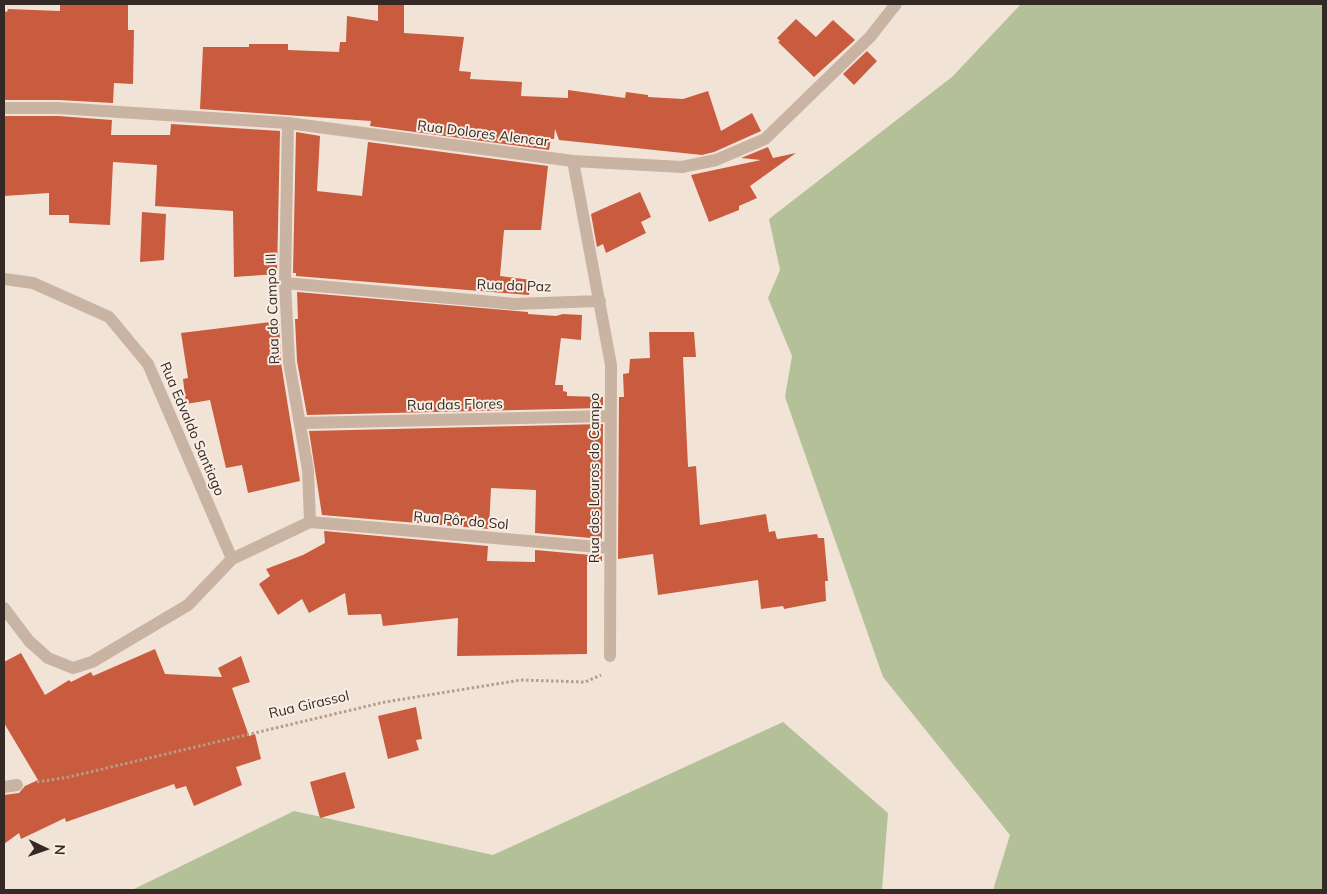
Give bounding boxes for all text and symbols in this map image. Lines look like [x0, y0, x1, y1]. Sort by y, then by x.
street label: Rua Dolores Alencar [416, 118, 550, 150]
street label: Rua do Campo III [263, 253, 283, 365]
street label: Rua da Paz [476, 276, 552, 296]
street label: Rua Edvaldo Santiago [156, 360, 228, 498]
street label: Rua dos Louros do Campo [587, 393, 603, 563]
street label: Rua das Flores [407, 396, 503, 414]
street label: Rua Pôr do Sol [413, 508, 509, 534]
street label: Rua Girassol [267, 688, 351, 722]
north arrow [20, 824, 70, 874]
text: N [51, 844, 69, 856]

